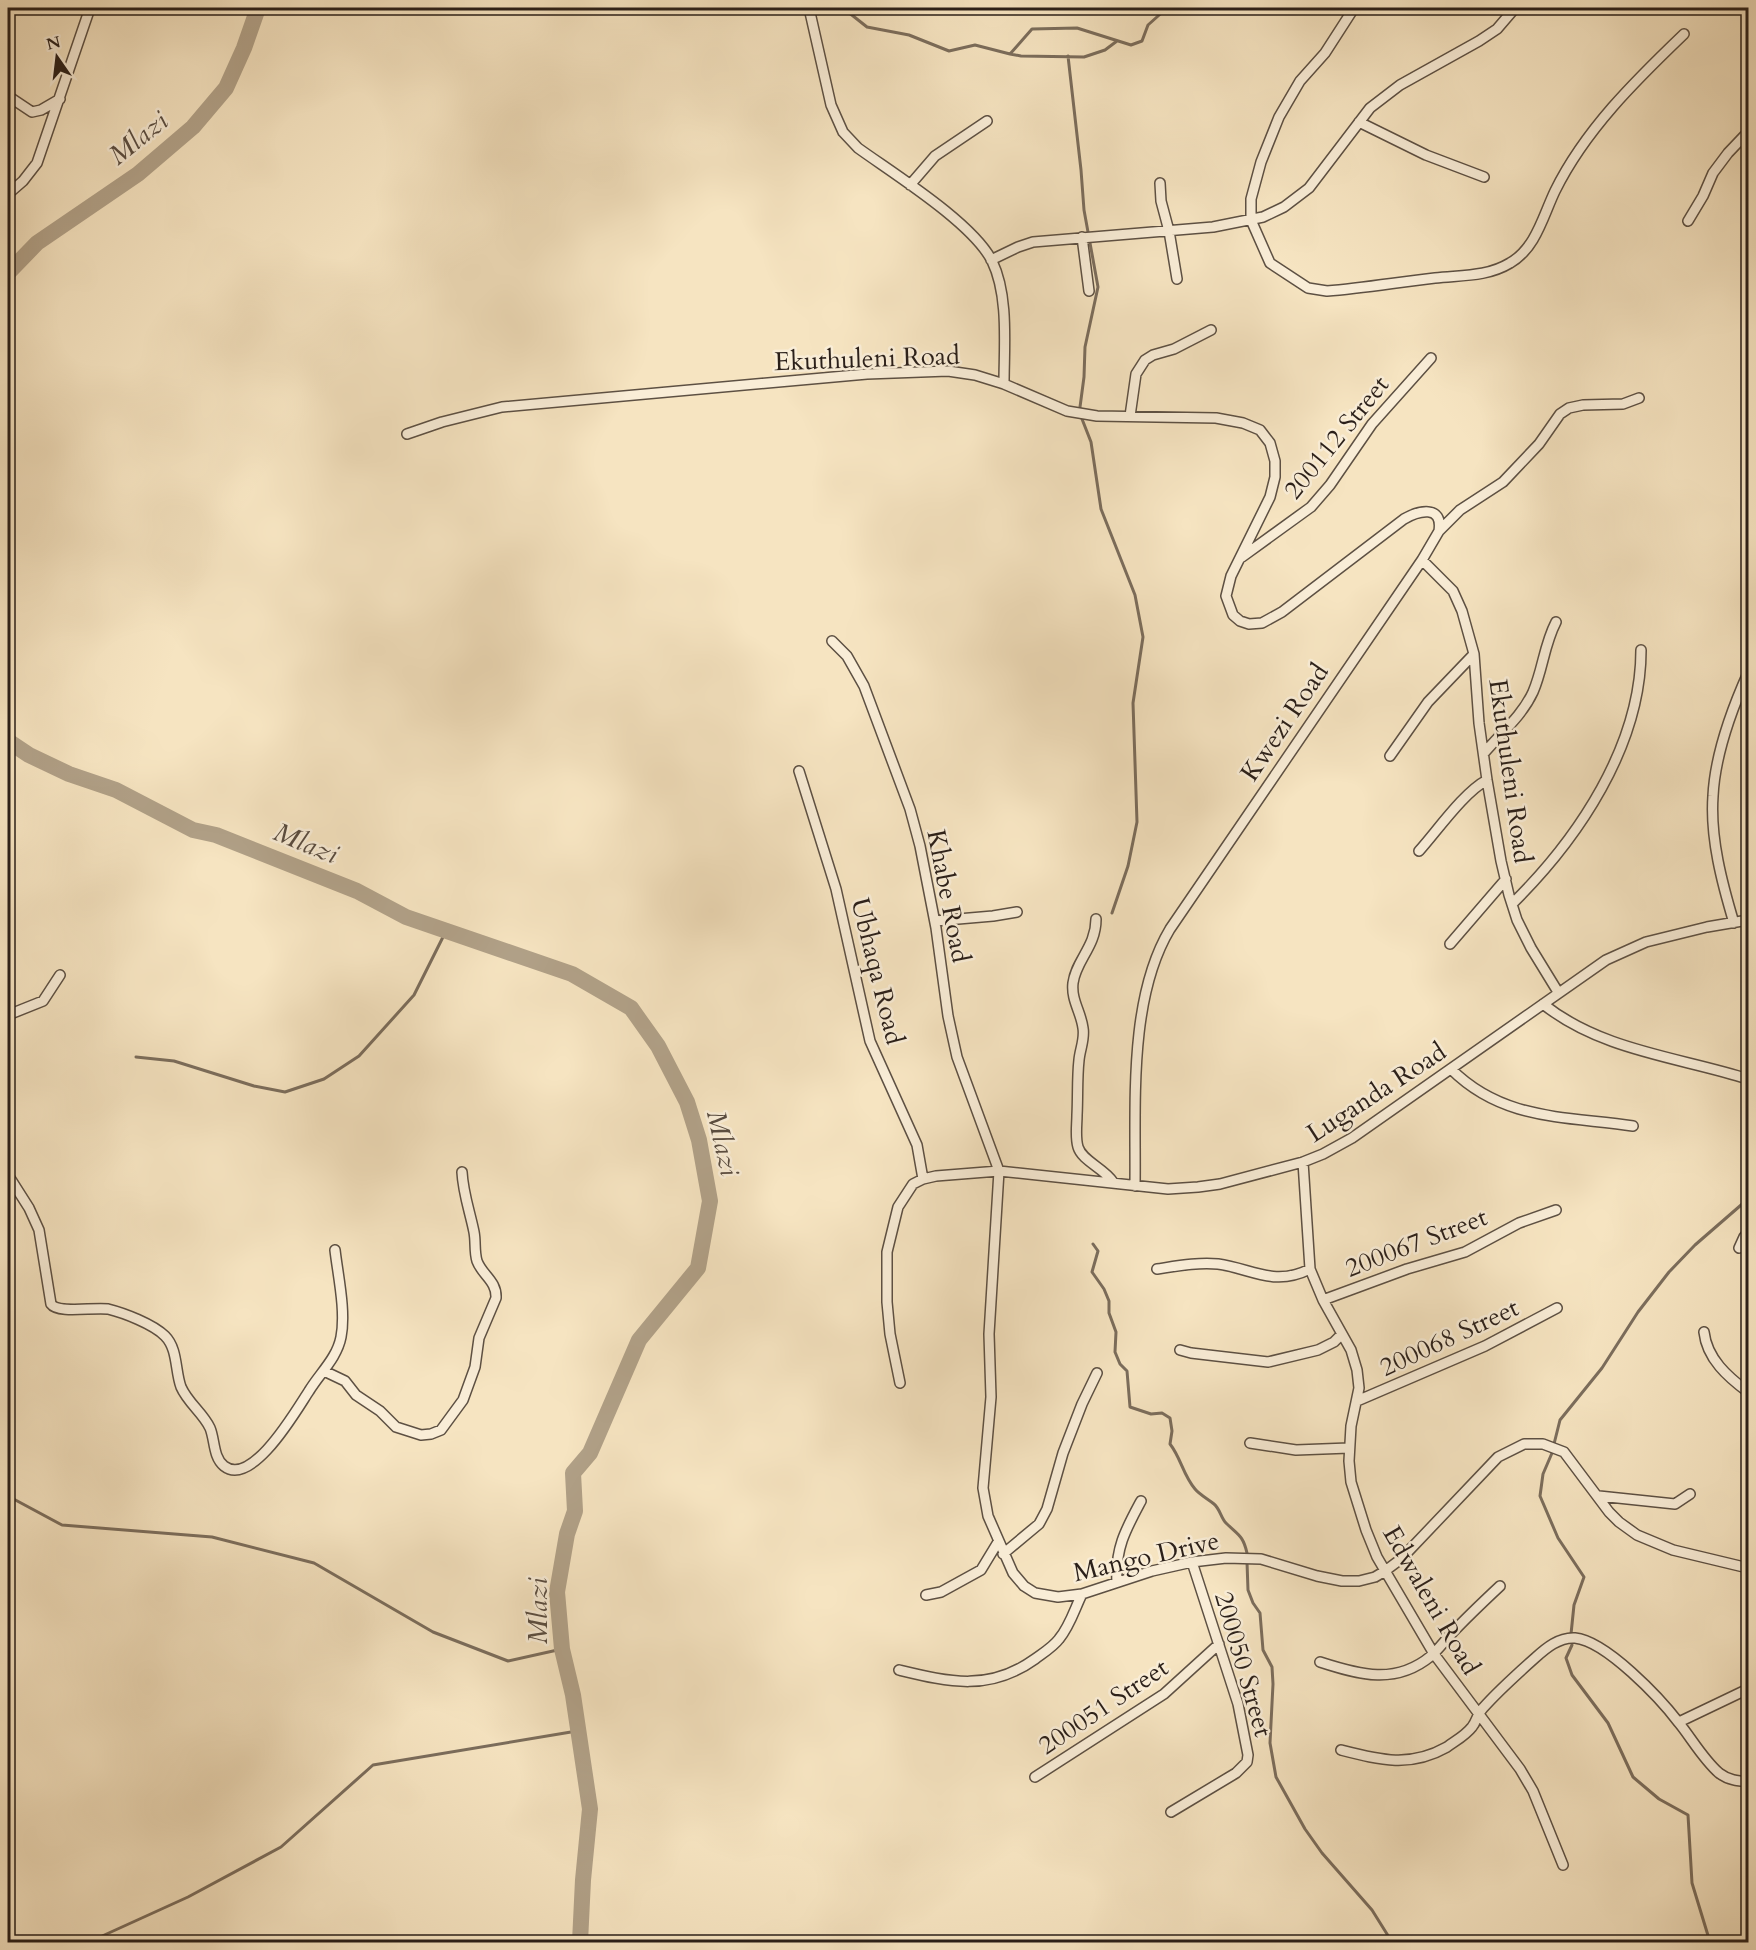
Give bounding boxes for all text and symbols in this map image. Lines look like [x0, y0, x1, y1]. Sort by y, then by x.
north arrow [27, 27, 87, 87]
text: N [44, 31, 63, 56]
water label: Mlazi [101, 103, 176, 174]
street label: Ekuthuleni Road [774, 338, 961, 379]
street label: 200112 Street [1276, 368, 1397, 506]
street label: Kwezi Road [1232, 656, 1337, 788]
street label: Ekuthuleni Road [1480, 677, 1541, 866]
water label: Mlazi [268, 814, 344, 873]
street label: Khabe Road [918, 827, 979, 966]
street label: Ubhaqa Road [842, 894, 913, 1048]
street label: Luganda Road [1300, 1034, 1453, 1151]
water label: Mlazi [697, 1106, 748, 1180]
street label: 200067 Street [1340, 1199, 1492, 1286]
street label: 200068 Street [1374, 1290, 1524, 1385]
street label: Edwaleni Road [1375, 1519, 1488, 1681]
street label: Mango Drive [1070, 1523, 1223, 1590]
water label: Mlazi [520, 1577, 557, 1644]
street label: 200050 Street [1206, 1587, 1281, 1741]
street label: 200051 Street [1032, 1650, 1175, 1763]

